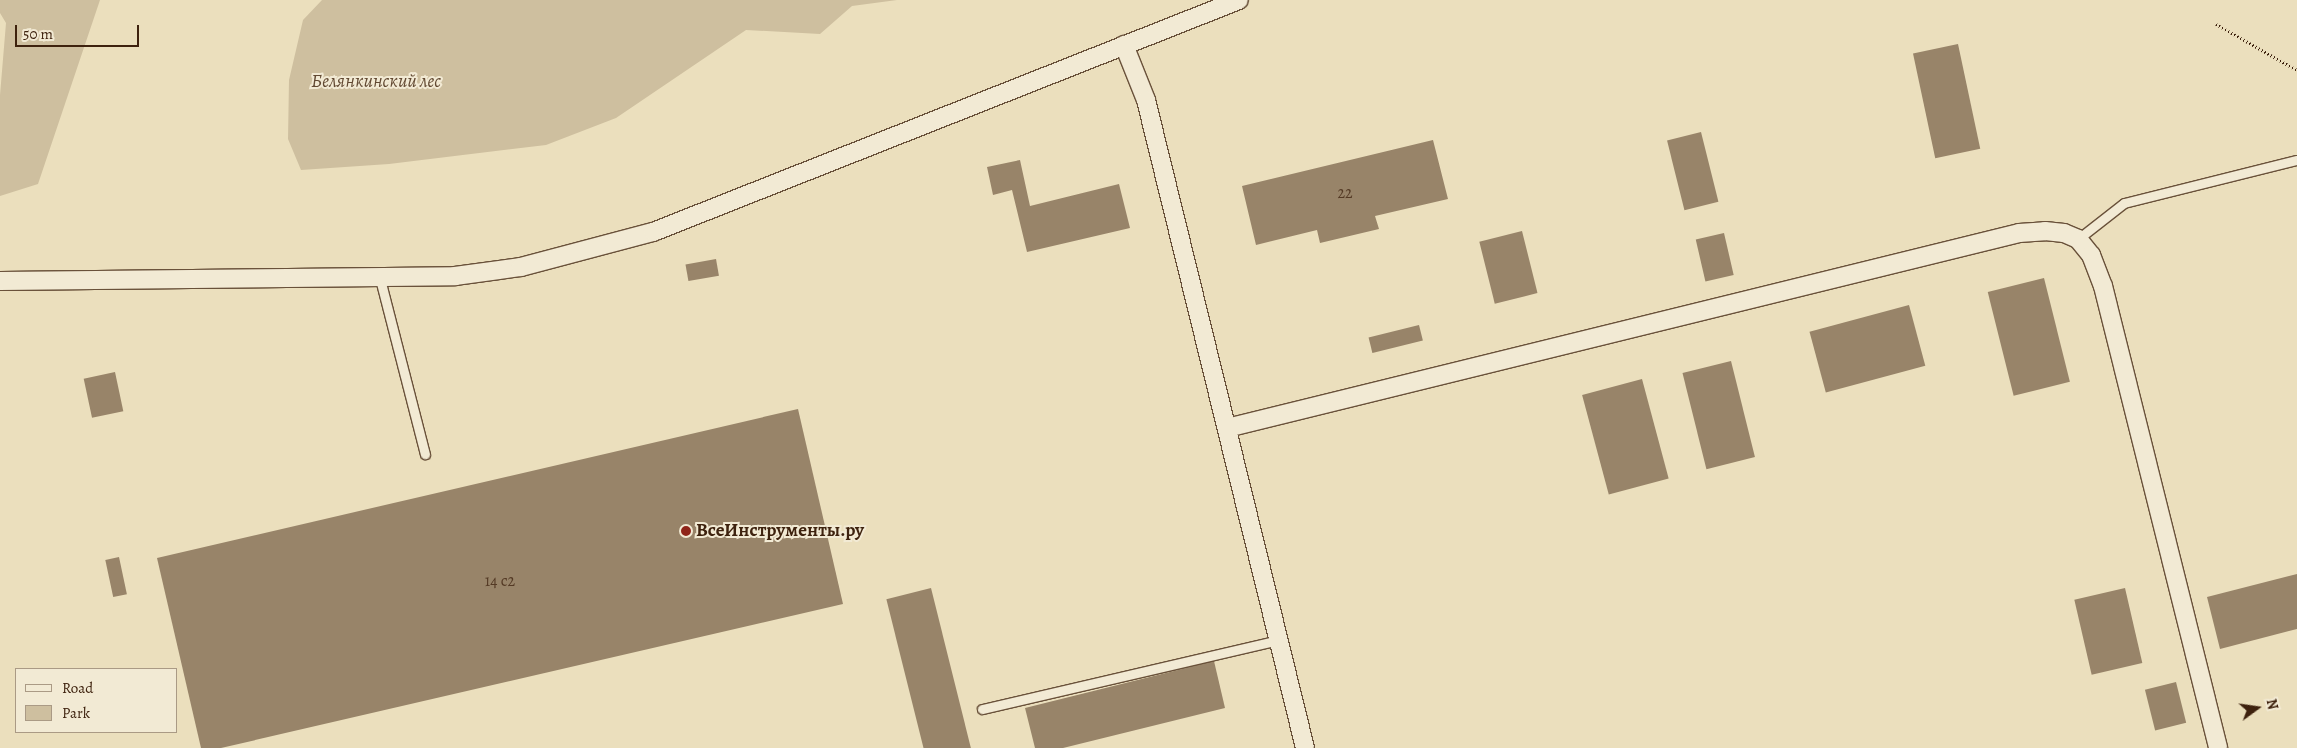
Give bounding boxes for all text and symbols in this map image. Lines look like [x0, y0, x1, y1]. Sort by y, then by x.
scale bar [18, 15, 141, 47]
text: 50 m [23, 24, 53, 44]
park label: Белянкинский лес [311, 71, 441, 93]
house number: 22 [1337, 183, 1353, 203]
place label: ВсеИнструменты.ру [696, 520, 864, 542]
marker: ВсеИнструменты.ру [680, 525, 692, 537]
house number: 14 с2 [485, 571, 515, 591]
legend [15, 668, 178, 733]
text: Road [62, 678, 93, 698]
north arrow [2232, 683, 2282, 733]
text: N [2262, 697, 2282, 711]
text: Park [62, 703, 90, 723]

